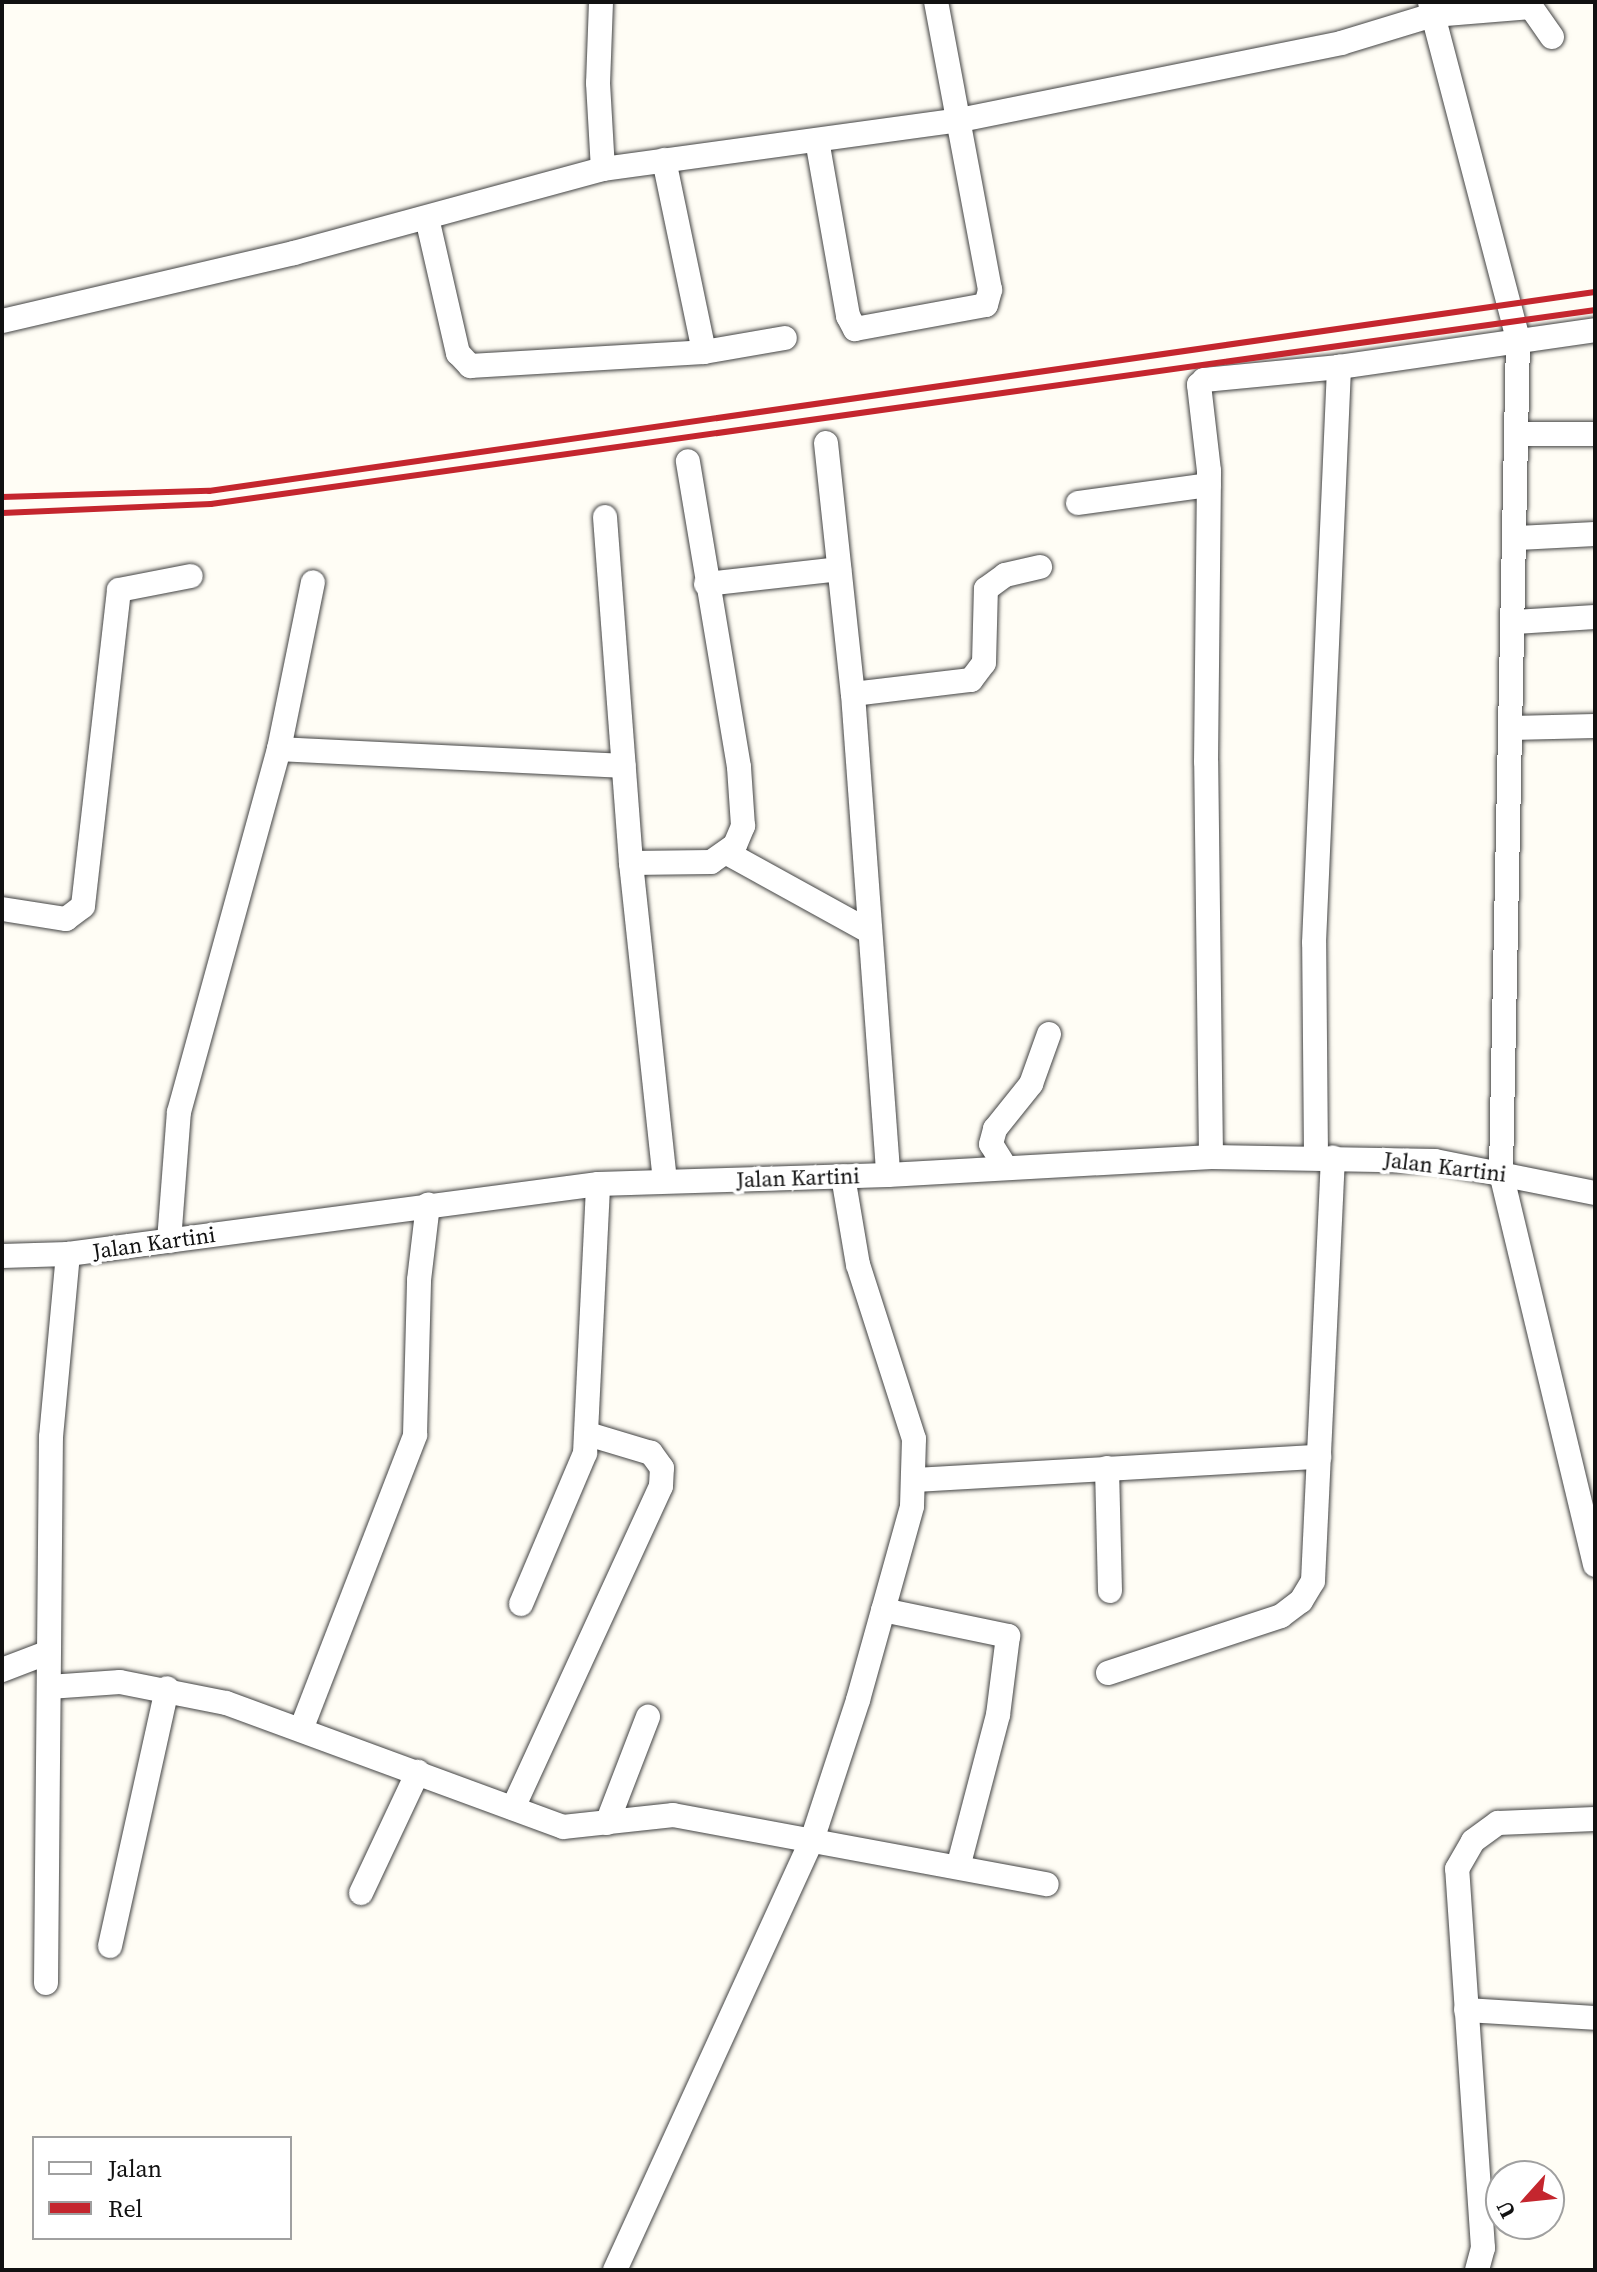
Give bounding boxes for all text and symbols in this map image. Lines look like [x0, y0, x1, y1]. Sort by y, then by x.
street label: Jalan Kartini [1382, 1146, 1508, 1188]
street label: Jalan Kartini [736, 1163, 860, 1193]
street label: Jalan Kartini [91, 1221, 217, 1265]
legend [32, 2136, 292, 2240]
text: Jalan [108, 2152, 162, 2185]
north arrow [1485, 2160, 1565, 2240]
text: Rel [108, 2192, 143, 2225]
text: U [1488, 2196, 1522, 2224]

